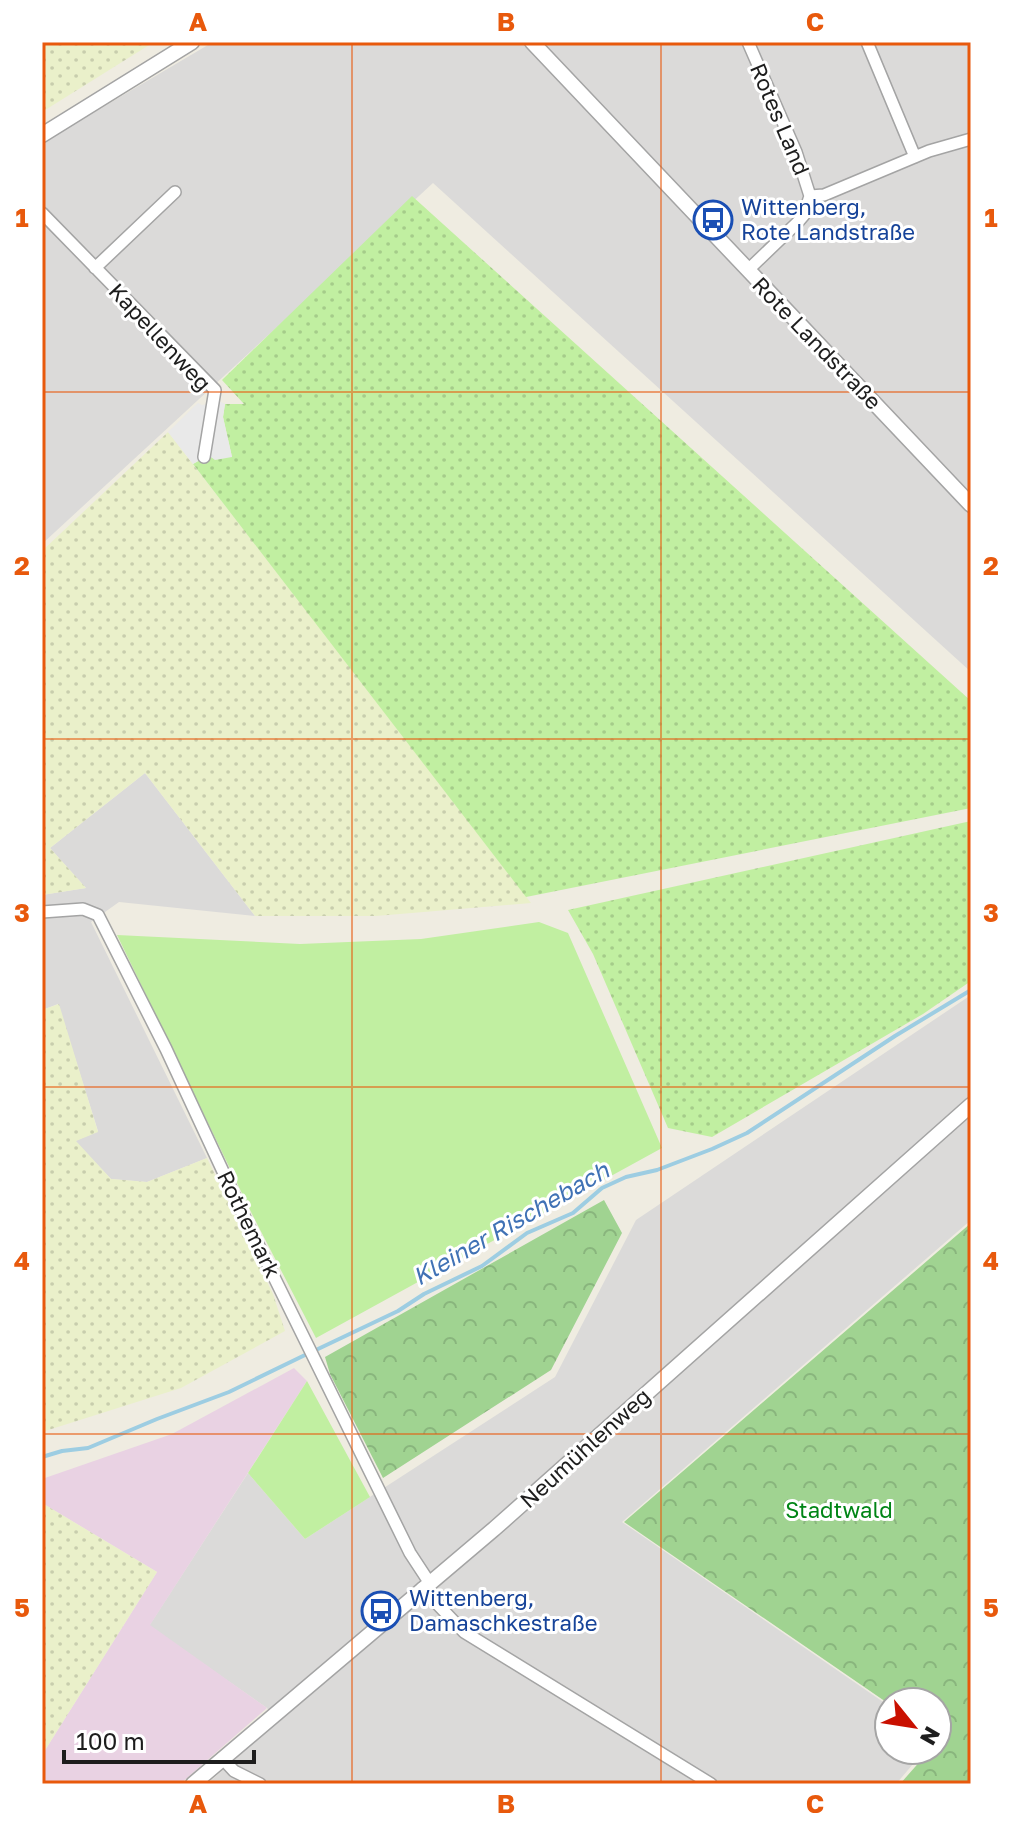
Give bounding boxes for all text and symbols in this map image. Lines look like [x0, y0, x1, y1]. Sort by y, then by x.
text: A [189, 6, 208, 37]
text: B [497, 6, 515, 37]
text: C [806, 6, 824, 37]
street label: Rotes Land [745, 59, 816, 179]
place label: Wittenberg, Rote Landstraße [741, 193, 915, 245]
bus stop icon: Wittenberg, Rote Landstraße [692, 199, 734, 241]
text: 1 [15, 202, 29, 233]
text: 1 [984, 202, 998, 233]
street label: Rote Landstraße [747, 271, 888, 415]
street label: Kapellenweg [104, 277, 217, 396]
text: 2 [14, 550, 30, 581]
text: 2 [983, 550, 999, 581]
text: 3 [14, 897, 30, 928]
text: 3 [983, 897, 999, 928]
water label: Kleiner Rischebach [407, 1154, 615, 1291]
street label: Rothemark [212, 1166, 287, 1282]
text: 4 [14, 1245, 30, 1276]
text: 4 [983, 1245, 999, 1276]
street label: Neumühlenweg [514, 1382, 655, 1513]
park label: Stadtwald [785, 1496, 893, 1523]
place label: Wittenberg, Damaschkestraße [409, 1584, 597, 1636]
bus stop icon: Wittenberg, Damaschkestraße [360, 1590, 402, 1632]
text: 5 [14, 1592, 30, 1623]
text: 5 [983, 1592, 999, 1623]
north arrow [873, 1686, 953, 1766]
scale bar [64, 1714, 254, 1764]
text: N [915, 1722, 947, 1750]
text: 100 m [76, 1726, 145, 1755]
text: A [189, 1788, 208, 1819]
text: B [497, 1788, 515, 1819]
text: C [806, 1788, 824, 1819]

